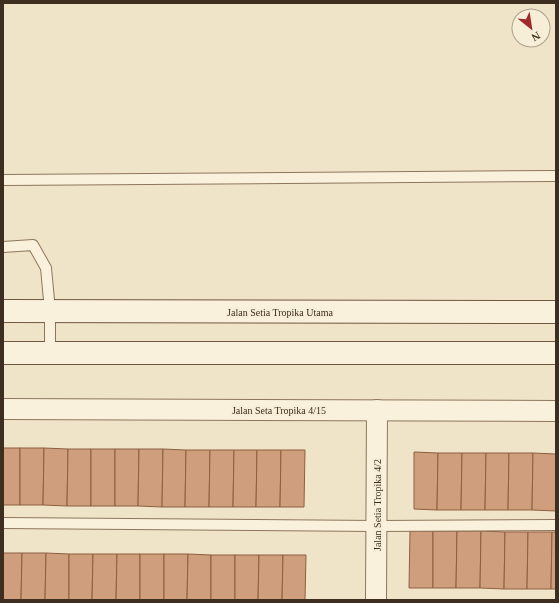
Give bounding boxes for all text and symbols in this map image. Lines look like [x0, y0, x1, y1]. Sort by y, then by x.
north arrow [511, 8, 551, 48]
text: N [530, 29, 542, 44]
street label: Jalan Setia Tropika Utama [227, 307, 333, 318]
street label: Jalan Seta Tropika 4/15 [232, 405, 326, 416]
street label: Jalan Setia Tropika 4/2 [372, 459, 383, 551]

